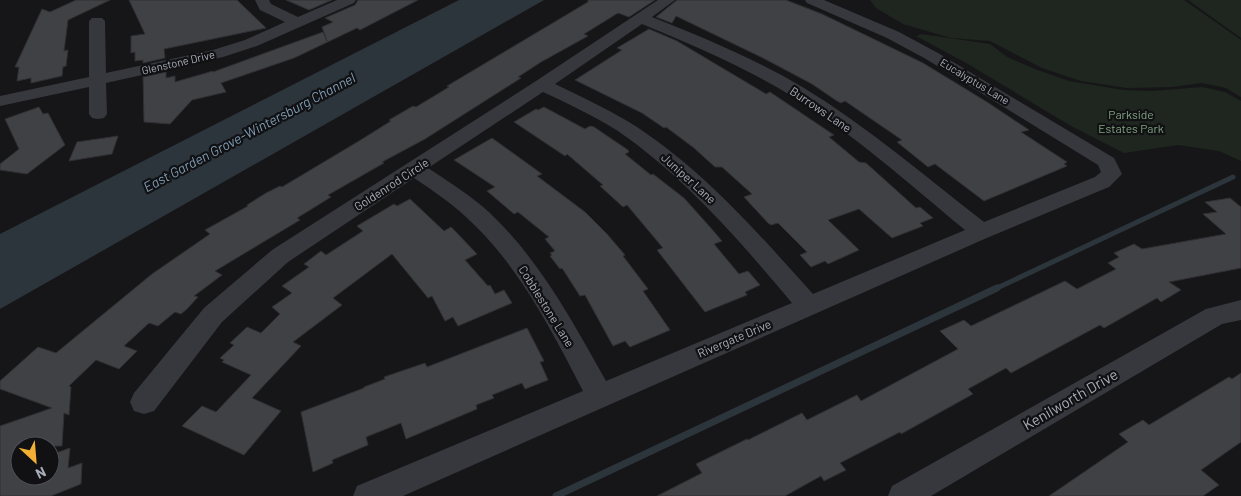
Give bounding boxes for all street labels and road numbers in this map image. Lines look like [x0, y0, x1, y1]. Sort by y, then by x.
street label: Glenstone Drive [140, 47, 216, 77]
street label: Eucalyptus Lane [938, 55, 1012, 107]
street label: Burrows Lane [788, 83, 854, 135]
street label: Juniper Lane [659, 150, 719, 206]
street label: Goldenrod Circle [351, 155, 431, 213]
street label: Cobblestone Lane [516, 263, 578, 349]
street label: Rivergate Drive [695, 316, 773, 360]
street label: Kenilworth Drive [1019, 365, 1121, 433]

